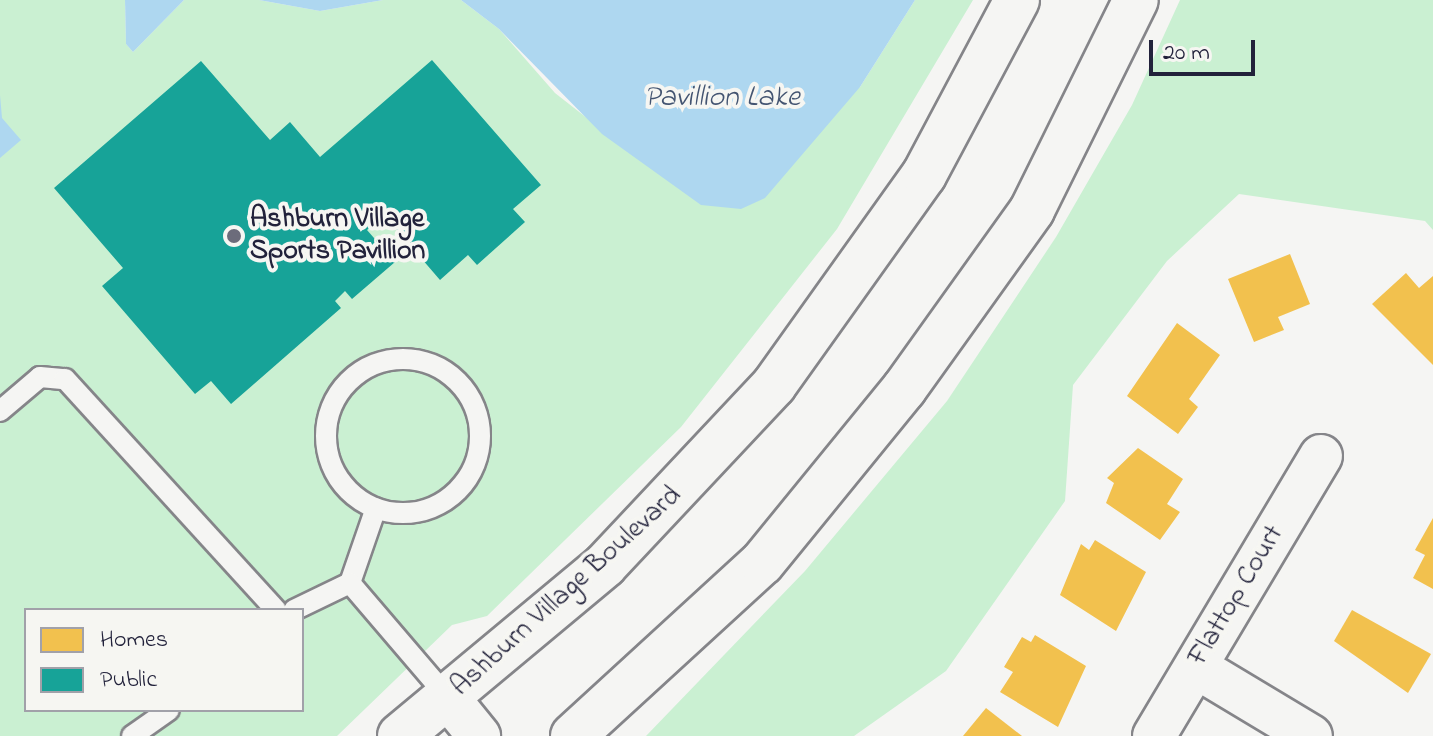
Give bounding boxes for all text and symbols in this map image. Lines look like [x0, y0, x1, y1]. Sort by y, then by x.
scale bar [1153, 24, 1259, 74]
text: 20 m [1163, 36, 1210, 71]
water label: Pavillion Lake [644, 80, 800, 116]
place label: Ashburn Village Sports Pavillion [250, 203, 425, 269]
marker: Ashburn Village Sports Pavillion [225, 227, 243, 245]
street label: Ashburn Village Boulevard [445, 480, 689, 704]
street label: Flattop Court [1182, 520, 1292, 672]
legend [24, 608, 304, 712]
text: Homes [100, 623, 168, 658]
text: Public [100, 663, 157, 698]

